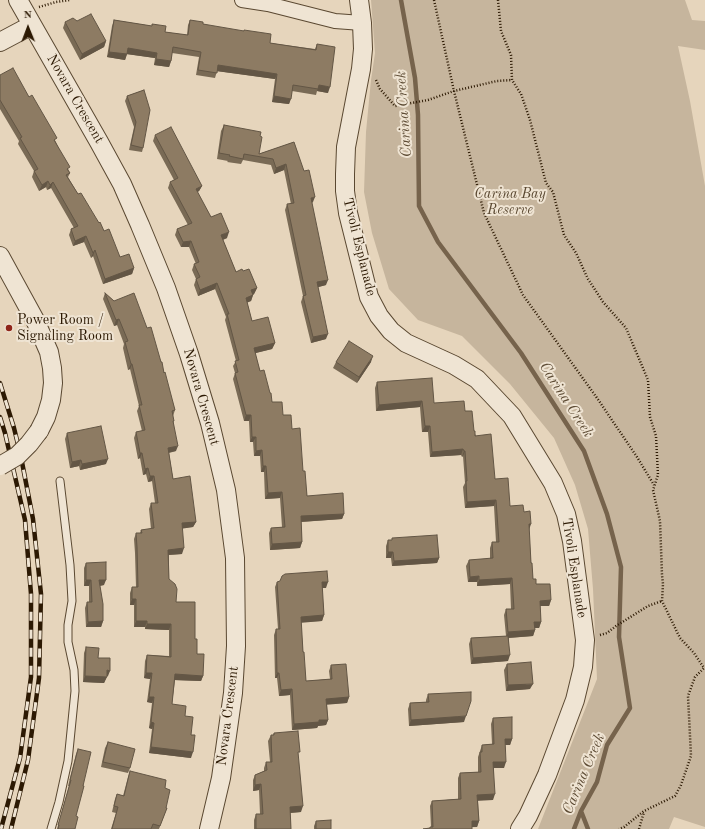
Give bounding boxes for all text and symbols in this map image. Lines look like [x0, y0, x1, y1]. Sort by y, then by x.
north arrow [8, 8, 48, 48]
text: N [23, 10, 32, 21]
street label: Novara Crescent [43, 51, 107, 147]
water label: Carina Creek [392, 70, 416, 158]
park label: Carina Bay Reserve [474, 186, 546, 218]
street label: Tivoli Esplanade [339, 196, 379, 298]
place label: Power Room / Signaling Room [17, 312, 113, 344]
marker: Power Room / Signaling Room [4, 323, 14, 333]
street label: Novara Crescent [179, 347, 223, 447]
water label: Carina Creek [535, 359, 597, 441]
street label: Tivoli Esplanade [558, 517, 590, 619]
street label: Novara Crescent [214, 665, 242, 767]
water label: Carina Creek [559, 731, 609, 817]

